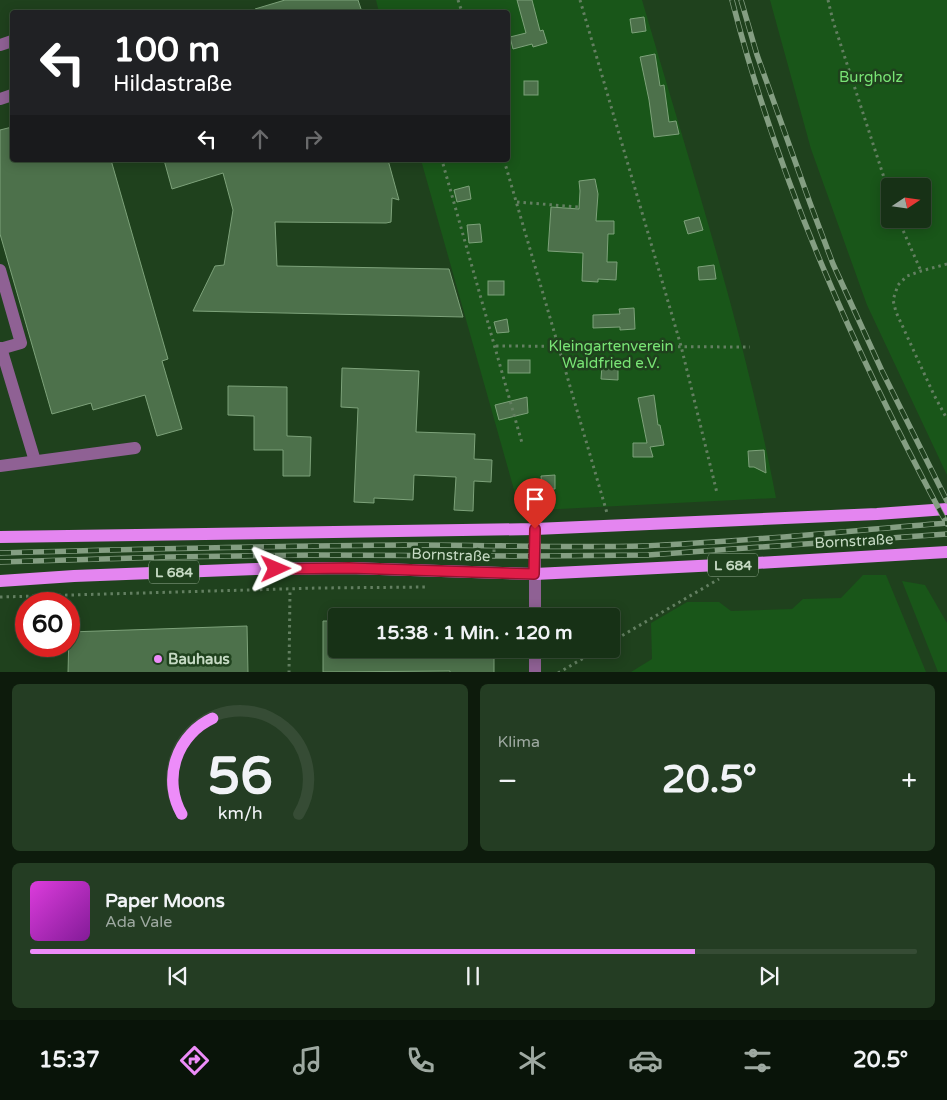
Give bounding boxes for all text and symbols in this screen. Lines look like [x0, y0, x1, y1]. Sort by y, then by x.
text: 100 m [113, 29, 220, 71]
icon: left [30, 30, 95, 95]
park label: Burgholz [839, 68, 903, 86]
text: Hildastraße [113, 71, 232, 97]
icon: left [193, 125, 221, 153]
icon: ahead [246, 125, 274, 153]
icon: right [299, 125, 327, 153]
north arrow [881, 178, 931, 228]
map controls [881, 178, 931, 228]
park label: Kleingartenverein Waldfried e.V. [548, 337, 674, 372]
pin [514, 478, 556, 529]
icon: arrive [521, 485, 549, 513]
street label: Bornstraße [814, 530, 894, 552]
position arrow [249, 542, 301, 594]
street label: Bornstraße [411, 545, 491, 565]
road number: L 684 [708, 554, 758, 576]
road number: L 684 [149, 560, 199, 584]
speed limit sign: 60 [15, 592, 80, 657]
text: 15:38 · 1 Min. · 120 m [376, 622, 572, 644]
place label: Bauhaus [168, 650, 230, 668]
marker: Bauhaus [152, 653, 164, 665]
text: Klima [498, 732, 540, 752]
text: 56 [207, 745, 272, 808]
text: 20.5° [662, 757, 757, 803]
text: − [498, 764, 517, 798]
text: + [901, 764, 917, 798]
text: km/h [217, 803, 262, 824]
text: Paper Moons [105, 890, 225, 912]
text: Ada Vale [105, 912, 172, 932]
icon: previous [164, 962, 192, 990]
icon: pause [459, 962, 487, 990]
icon: next [755, 962, 783, 990]
icon: directions [177, 1043, 212, 1078]
icon: music [290, 1043, 325, 1078]
icon: phone [403, 1043, 438, 1078]
icon: climate [515, 1043, 550, 1078]
icon: car [628, 1043, 663, 1078]
icon: filters [740, 1043, 775, 1078]
text: 15:37 [39, 1047, 100, 1073]
text: 20.5° [853, 1047, 908, 1073]

